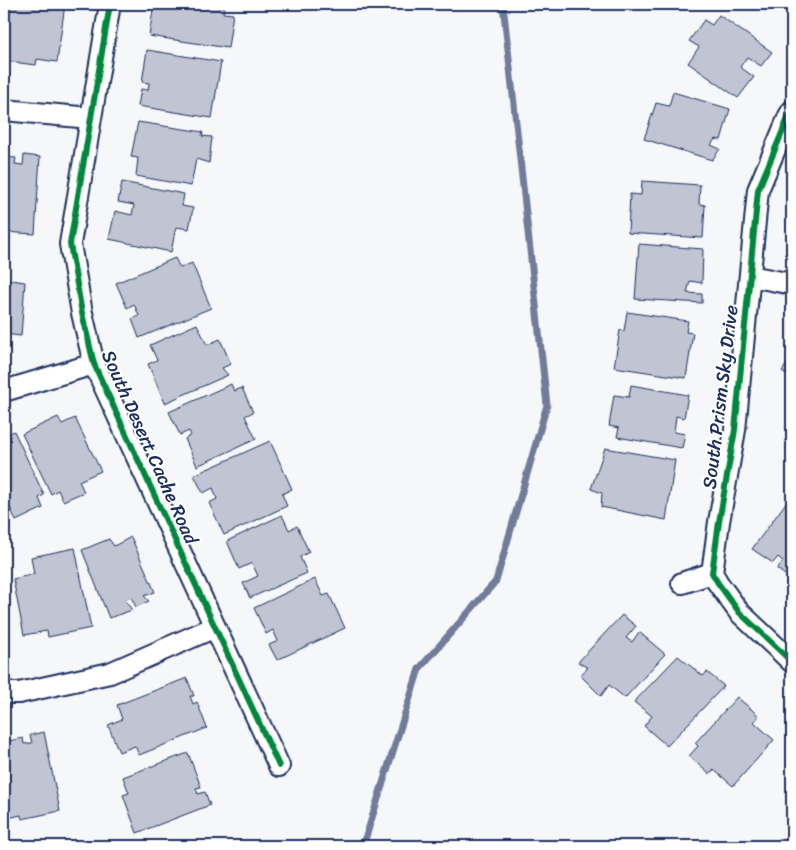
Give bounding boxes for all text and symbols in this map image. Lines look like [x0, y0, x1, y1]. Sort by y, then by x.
street label: South Prism Sky Drive [692, 303, 748, 491]
street label: South Desert Cache Road [92, 344, 208, 550]

